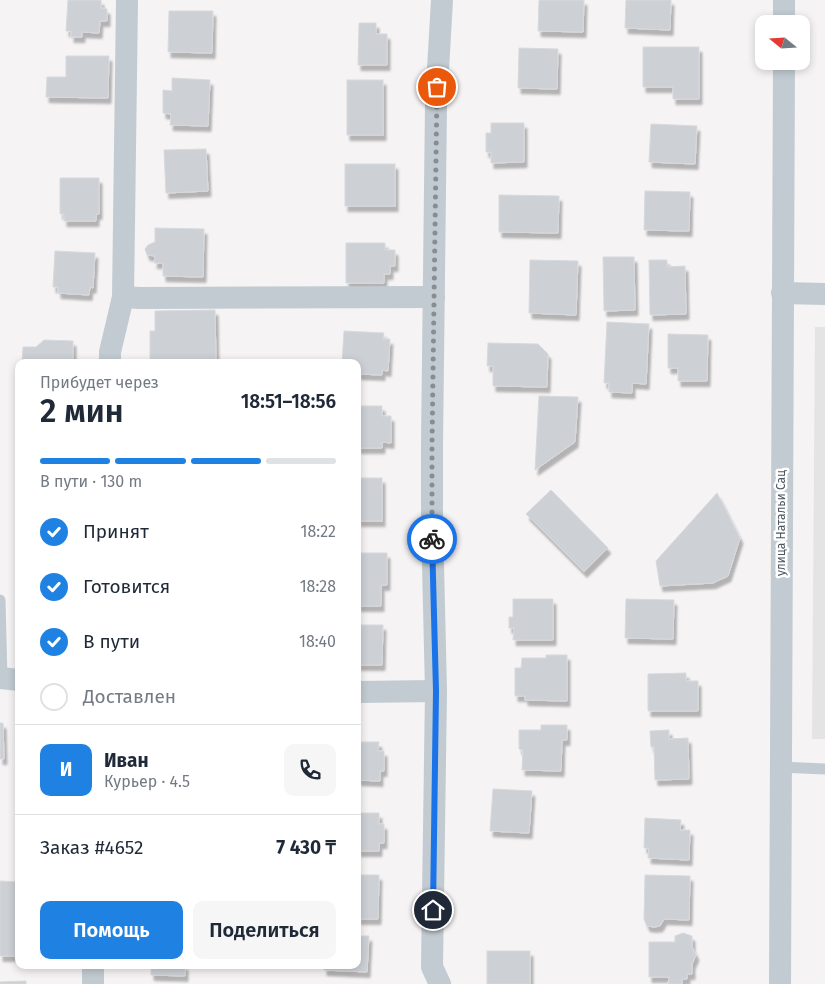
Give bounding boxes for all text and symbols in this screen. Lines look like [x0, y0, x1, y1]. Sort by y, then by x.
north arrow [755, 15, 810, 70]
map controls [755, 15, 810, 70]
pin [416, 66, 458, 108]
icon: bag [423, 73, 451, 101]
text: Прибудет через [40, 373, 159, 392]
text: 18:51–18:56 [241, 390, 336, 413]
text: 2 мин [40, 392, 123, 430]
street label: улица Натальи Сац [774, 470, 788, 576]
text: В пути · 130 m [40, 472, 142, 491]
courier [407, 514, 457, 564]
icon: check [40, 518, 68, 546]
text: Принят [83, 520, 149, 543]
text: 18:22 [301, 522, 336, 541]
icon: bike [418, 525, 446, 553]
icon: check [40, 573, 68, 601]
text: Готовится [83, 575, 170, 598]
text: 18:28 [300, 577, 336, 596]
icon: check [40, 628, 68, 656]
text: В пути [83, 630, 140, 653]
text: 18:40 [299, 632, 336, 651]
text: Доставлен [83, 685, 176, 708]
button: phone [284, 744, 336, 796]
text: Иван [104, 749, 149, 772]
text: И [60, 758, 72, 781]
text: Курьер · 4.5 [104, 772, 190, 791]
text: Заказ #4652 [40, 836, 143, 859]
text: 7 430 ₸ [276, 836, 336, 859]
pin [412, 889, 454, 931]
icon: home [419, 896, 447, 924]
button: Помощь [40, 901, 183, 959]
button: Поделиться [193, 901, 336, 959]

